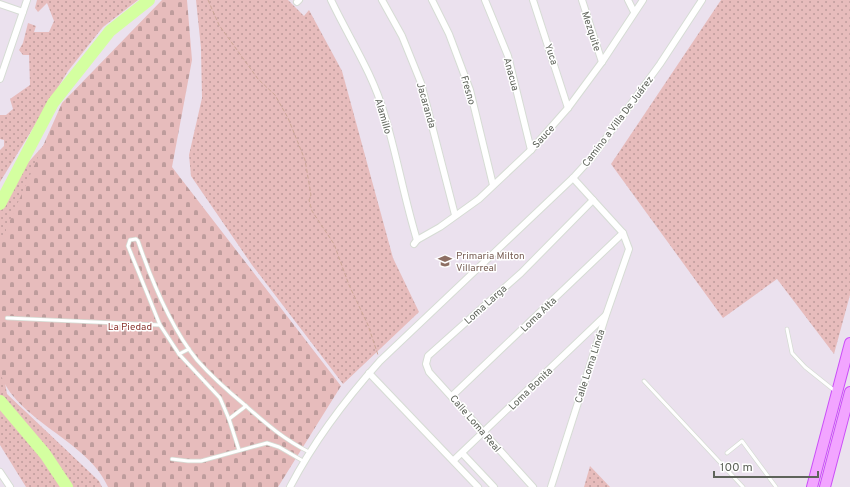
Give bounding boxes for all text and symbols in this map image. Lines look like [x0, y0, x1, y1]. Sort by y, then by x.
street label: Mezquite [578, 10, 603, 53]
street label: Yuca [541, 42, 560, 67]
street label: Anacua [500, 56, 521, 92]
street label: Fresno [457, 74, 478, 107]
street label: Camino a Villa De Juárez [580, 74, 657, 170]
street label: Jacaranda [413, 81, 438, 130]
street label: Alamillo [371, 97, 394, 136]
street label: Sauce [530, 123, 558, 151]
place label: Primaria Milton Villarreal [456, 250, 525, 275]
school or university icon: Primaria Milton Villarreal [437, 253, 453, 269]
street label: Loma Larga [462, 283, 510, 328]
street label: Loma Alta [518, 295, 560, 335]
park label: La Piedad [108, 321, 152, 334]
street label: Calle Loma Linda [572, 328, 608, 405]
street label: Loma Bonita [506, 365, 556, 413]
street label: Calle Loma Real [446, 393, 503, 455]
scale bar [714, 453, 818, 479]
text: 100 m [720, 460, 753, 476]

